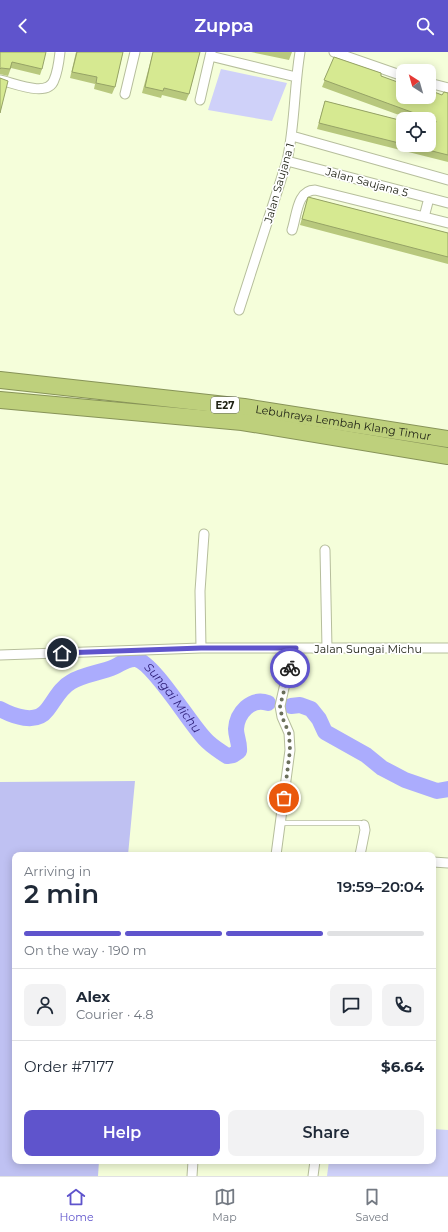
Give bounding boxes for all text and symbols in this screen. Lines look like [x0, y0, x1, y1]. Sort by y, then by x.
icon: back [12, 15, 34, 37]
text: Zuppa [194, 15, 254, 37]
icon: search [414, 15, 436, 37]
north arrow [396, 64, 436, 104]
map controls [396, 64, 436, 152]
button: locate [396, 112, 436, 152]
street label: Jalan Saujana 1 [261, 141, 297, 226]
street label: Jalan Saujana 5 [323, 164, 410, 200]
road number: E27 [211, 397, 239, 413]
street label: Lebuhraya Lembah Klang Timur [254, 402, 432, 443]
pin [45, 636, 79, 670]
icon: home [51, 642, 73, 664]
street label: Jalan Sungai Michu [313, 642, 422, 656]
courier [270, 648, 310, 688]
icon: bike [279, 657, 301, 679]
water label: Sungai Michu [142, 659, 205, 736]
pin [267, 781, 301, 815]
icon: bag [273, 787, 295, 809]
text: Arriving in [24, 863, 91, 879]
text: 19:59–20:04 [337, 877, 424, 896]
text: 2 min [24, 878, 99, 910]
text: On the way · 190 m [24, 942, 147, 958]
button: person [24, 984, 66, 1026]
button: chat [330, 984, 372, 1026]
button: phone [382, 984, 424, 1026]
text: Alex [76, 987, 110, 1006]
text: Courier · 4.8 [76, 1006, 154, 1022]
text: Order #7177 [24, 1057, 114, 1076]
text: $6.64 [381, 1057, 424, 1076]
button: Help [24, 1110, 220, 1156]
button: Share [228, 1110, 424, 1156]
tab: Home [59, 1186, 94, 1224]
tab: Map [212, 1186, 237, 1224]
tab: Saved [356, 1186, 389, 1224]

